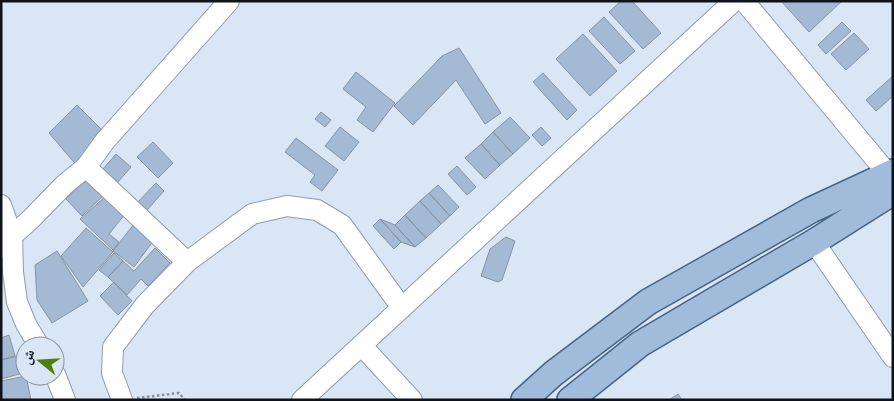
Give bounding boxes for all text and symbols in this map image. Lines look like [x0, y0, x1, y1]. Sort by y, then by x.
north arrow [15, 336, 65, 386]
text: ش [18, 347, 39, 367]

